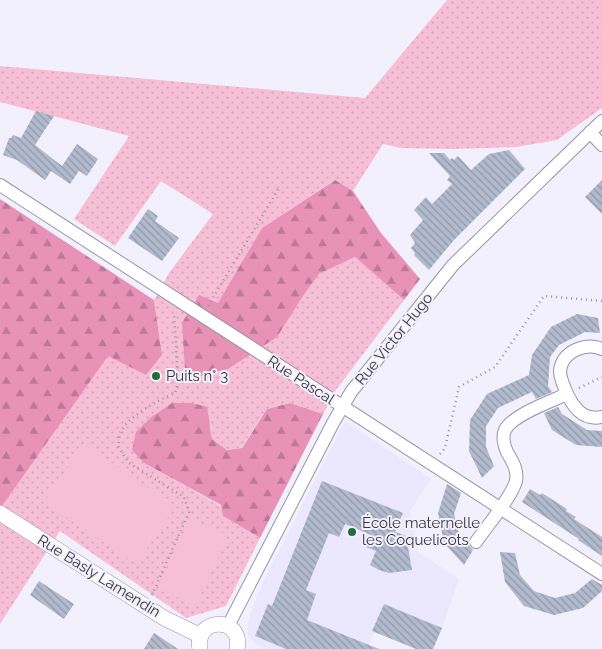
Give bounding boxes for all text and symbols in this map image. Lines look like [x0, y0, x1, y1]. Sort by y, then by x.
street label: Rue Victor Hugo [351, 289, 437, 389]
street label: Rue Pascal [264, 352, 339, 409]
place label: Puits n° 3 [166, 367, 228, 385]
marker: Puits n° 3 [150, 370, 162, 382]
place label: École maternelle les Coquelicots [362, 514, 480, 549]
marker: École maternelle les Coquelicots [346, 526, 358, 538]
street label: Rue Basly Lamendin [34, 531, 164, 621]

